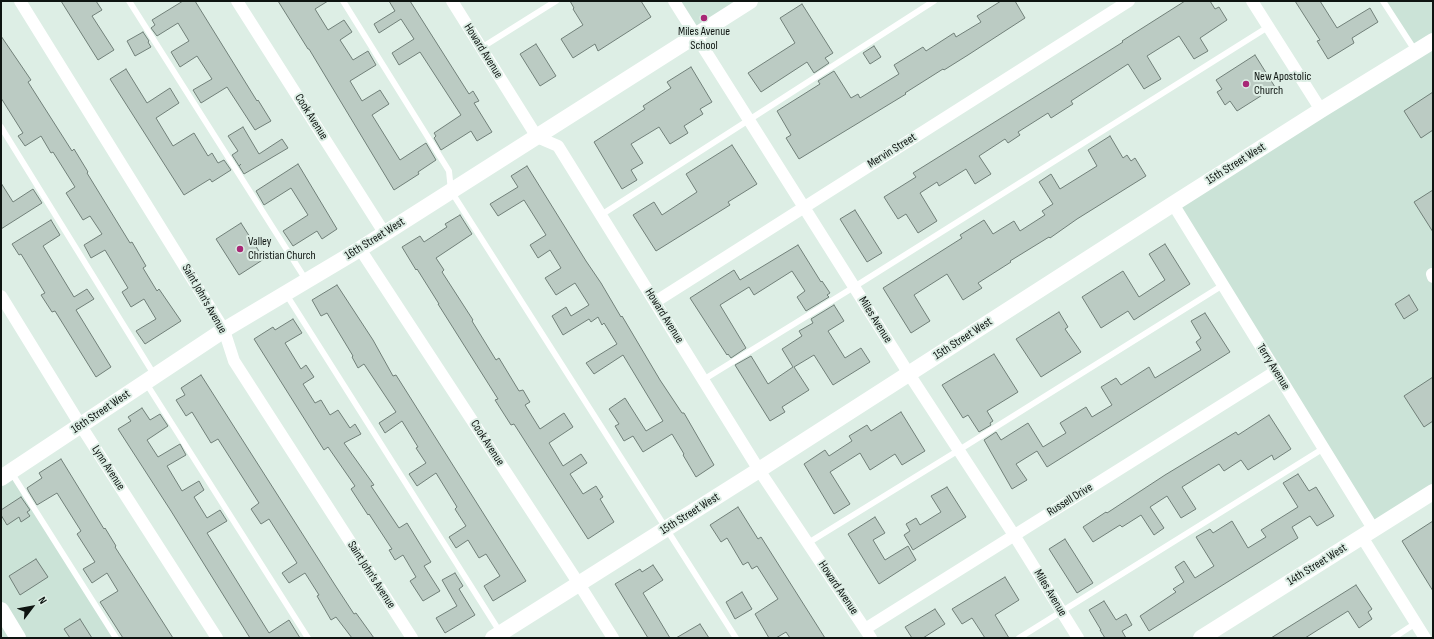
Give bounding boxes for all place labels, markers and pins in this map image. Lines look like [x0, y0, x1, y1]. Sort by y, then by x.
marker: Miles Avenue School [699, 13, 709, 23]
place label: Miles Avenue School [678, 25, 730, 53]
place label: New Apostolic Church [1254, 70, 1311, 98]
marker: New Apostolic Church [1241, 79, 1251, 89]
place label: Valley Christian Church [248, 235, 316, 263]
marker: Valley Christian Church [235, 244, 245, 254]

